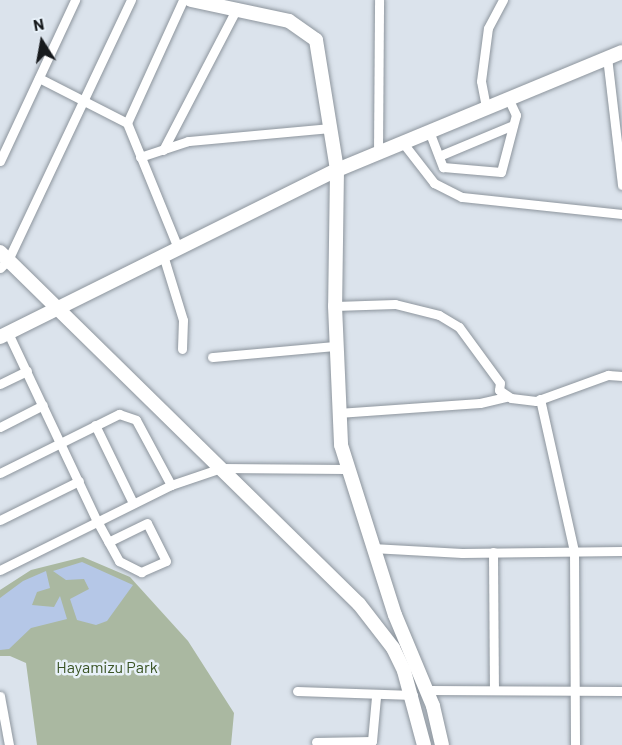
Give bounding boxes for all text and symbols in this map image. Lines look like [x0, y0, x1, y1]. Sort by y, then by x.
north arrow [12, 12, 72, 72]
text: N [31, 14, 45, 34]
park label: Hayamizu Park [56, 657, 158, 677]

